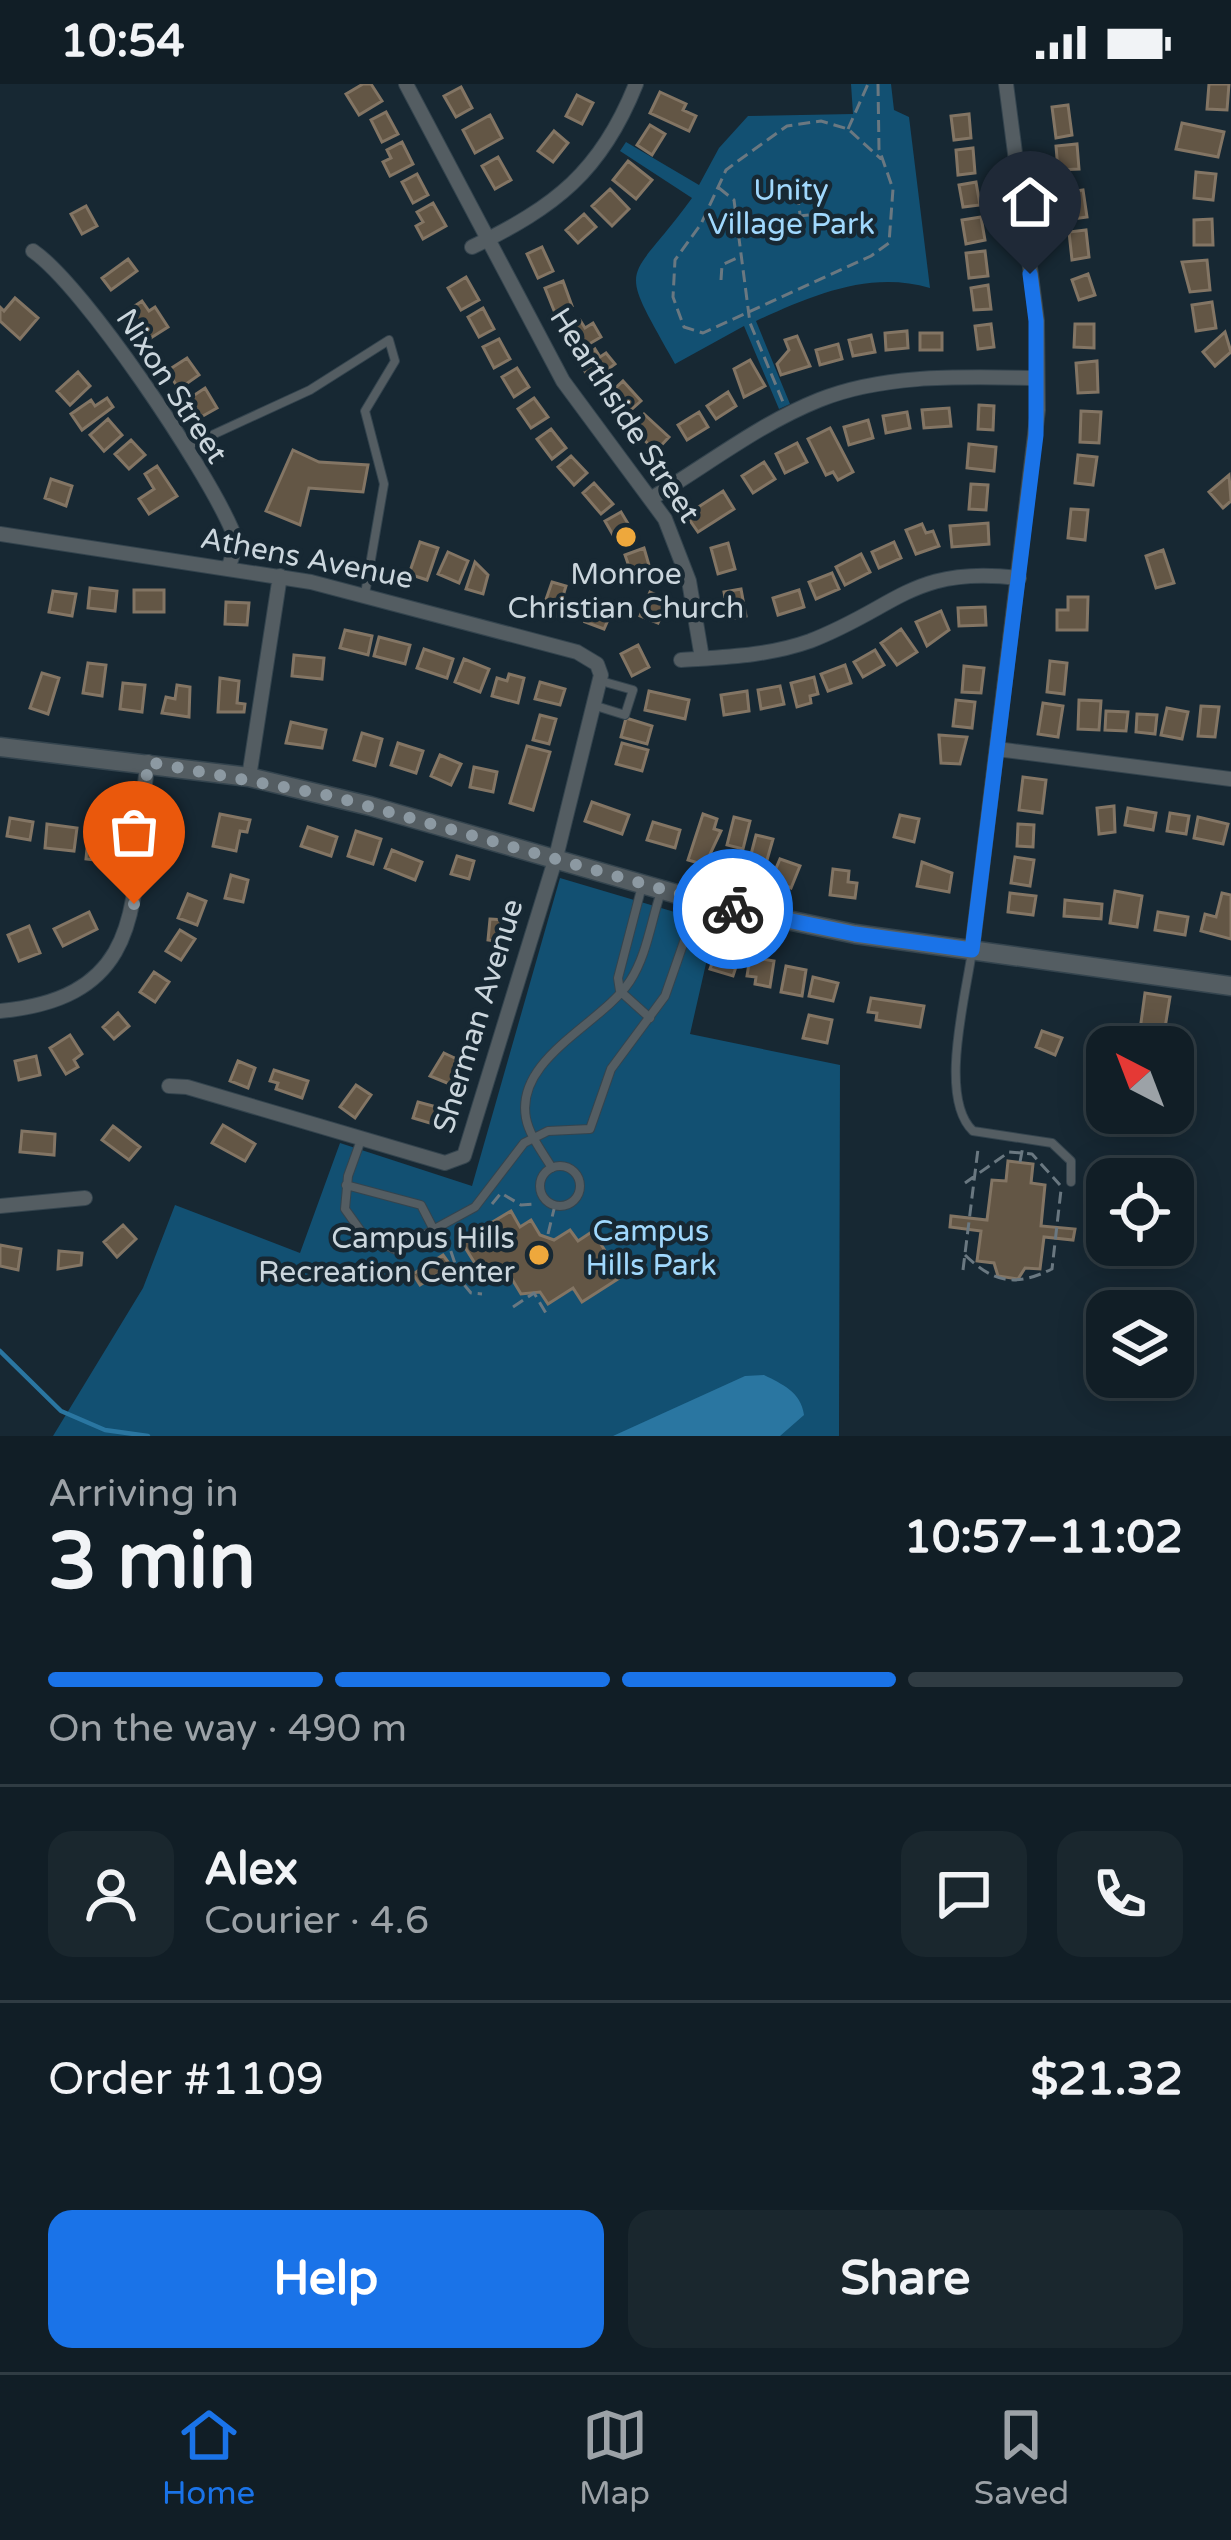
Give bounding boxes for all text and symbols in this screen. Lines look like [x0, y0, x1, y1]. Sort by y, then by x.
text: 10:54 [60, 15, 185, 69]
pin [979, 151, 1081, 274]
icon: home [997, 169, 1063, 235]
park label: Unity Village Park [707, 172, 875, 243]
street label: Hearthside Street [541, 301, 708, 530]
street label: Nixon Street [108, 302, 235, 471]
street label: Athens Avenue [197, 520, 417, 597]
marker: Monroe Christian Church [613, 524, 639, 550]
place label: Monroe Christian Church [508, 556, 744, 627]
pin [83, 781, 185, 904]
icon: bag [101, 799, 167, 865]
courier [673, 849, 793, 969]
icon: bike [700, 876, 766, 942]
street label: Sherman Avenue [425, 895, 532, 1138]
north arrow [1086, 1026, 1194, 1134]
map controls [1086, 1026, 1194, 1398]
button: locate [1086, 1158, 1194, 1266]
park label: Campus Hills Park [585, 1213, 717, 1284]
place label: Campus Hills Recreation Center [258, 1220, 516, 1291]
marker: Campus Hills Recreation Center [526, 1242, 552, 1268]
button: layers [1086, 1290, 1194, 1398]
text: Arriving in [48, 1470, 239, 1517]
text: 10:57–11:02 [904, 1511, 1183, 1565]
text: 3 min [48, 1515, 256, 1609]
text: On the way · 490 m [48, 1705, 407, 1752]
button: person [48, 1831, 174, 1957]
button: chat [901, 1831, 1027, 1957]
button: phone [1057, 1831, 1183, 1957]
text: Alex [204, 1843, 298, 1897]
text: Courier · 4.6 [204, 1897, 429, 1944]
text: Order #1109 [48, 2053, 324, 2107]
text: $21.32 [1031, 2053, 1183, 2107]
button: Help [48, 2210, 604, 2348]
button: Share [628, 2210, 1183, 2348]
tab: Home [162, 2402, 255, 2513]
tab: Map [579, 2402, 650, 2513]
tab: Saved [974, 2402, 1069, 2513]

